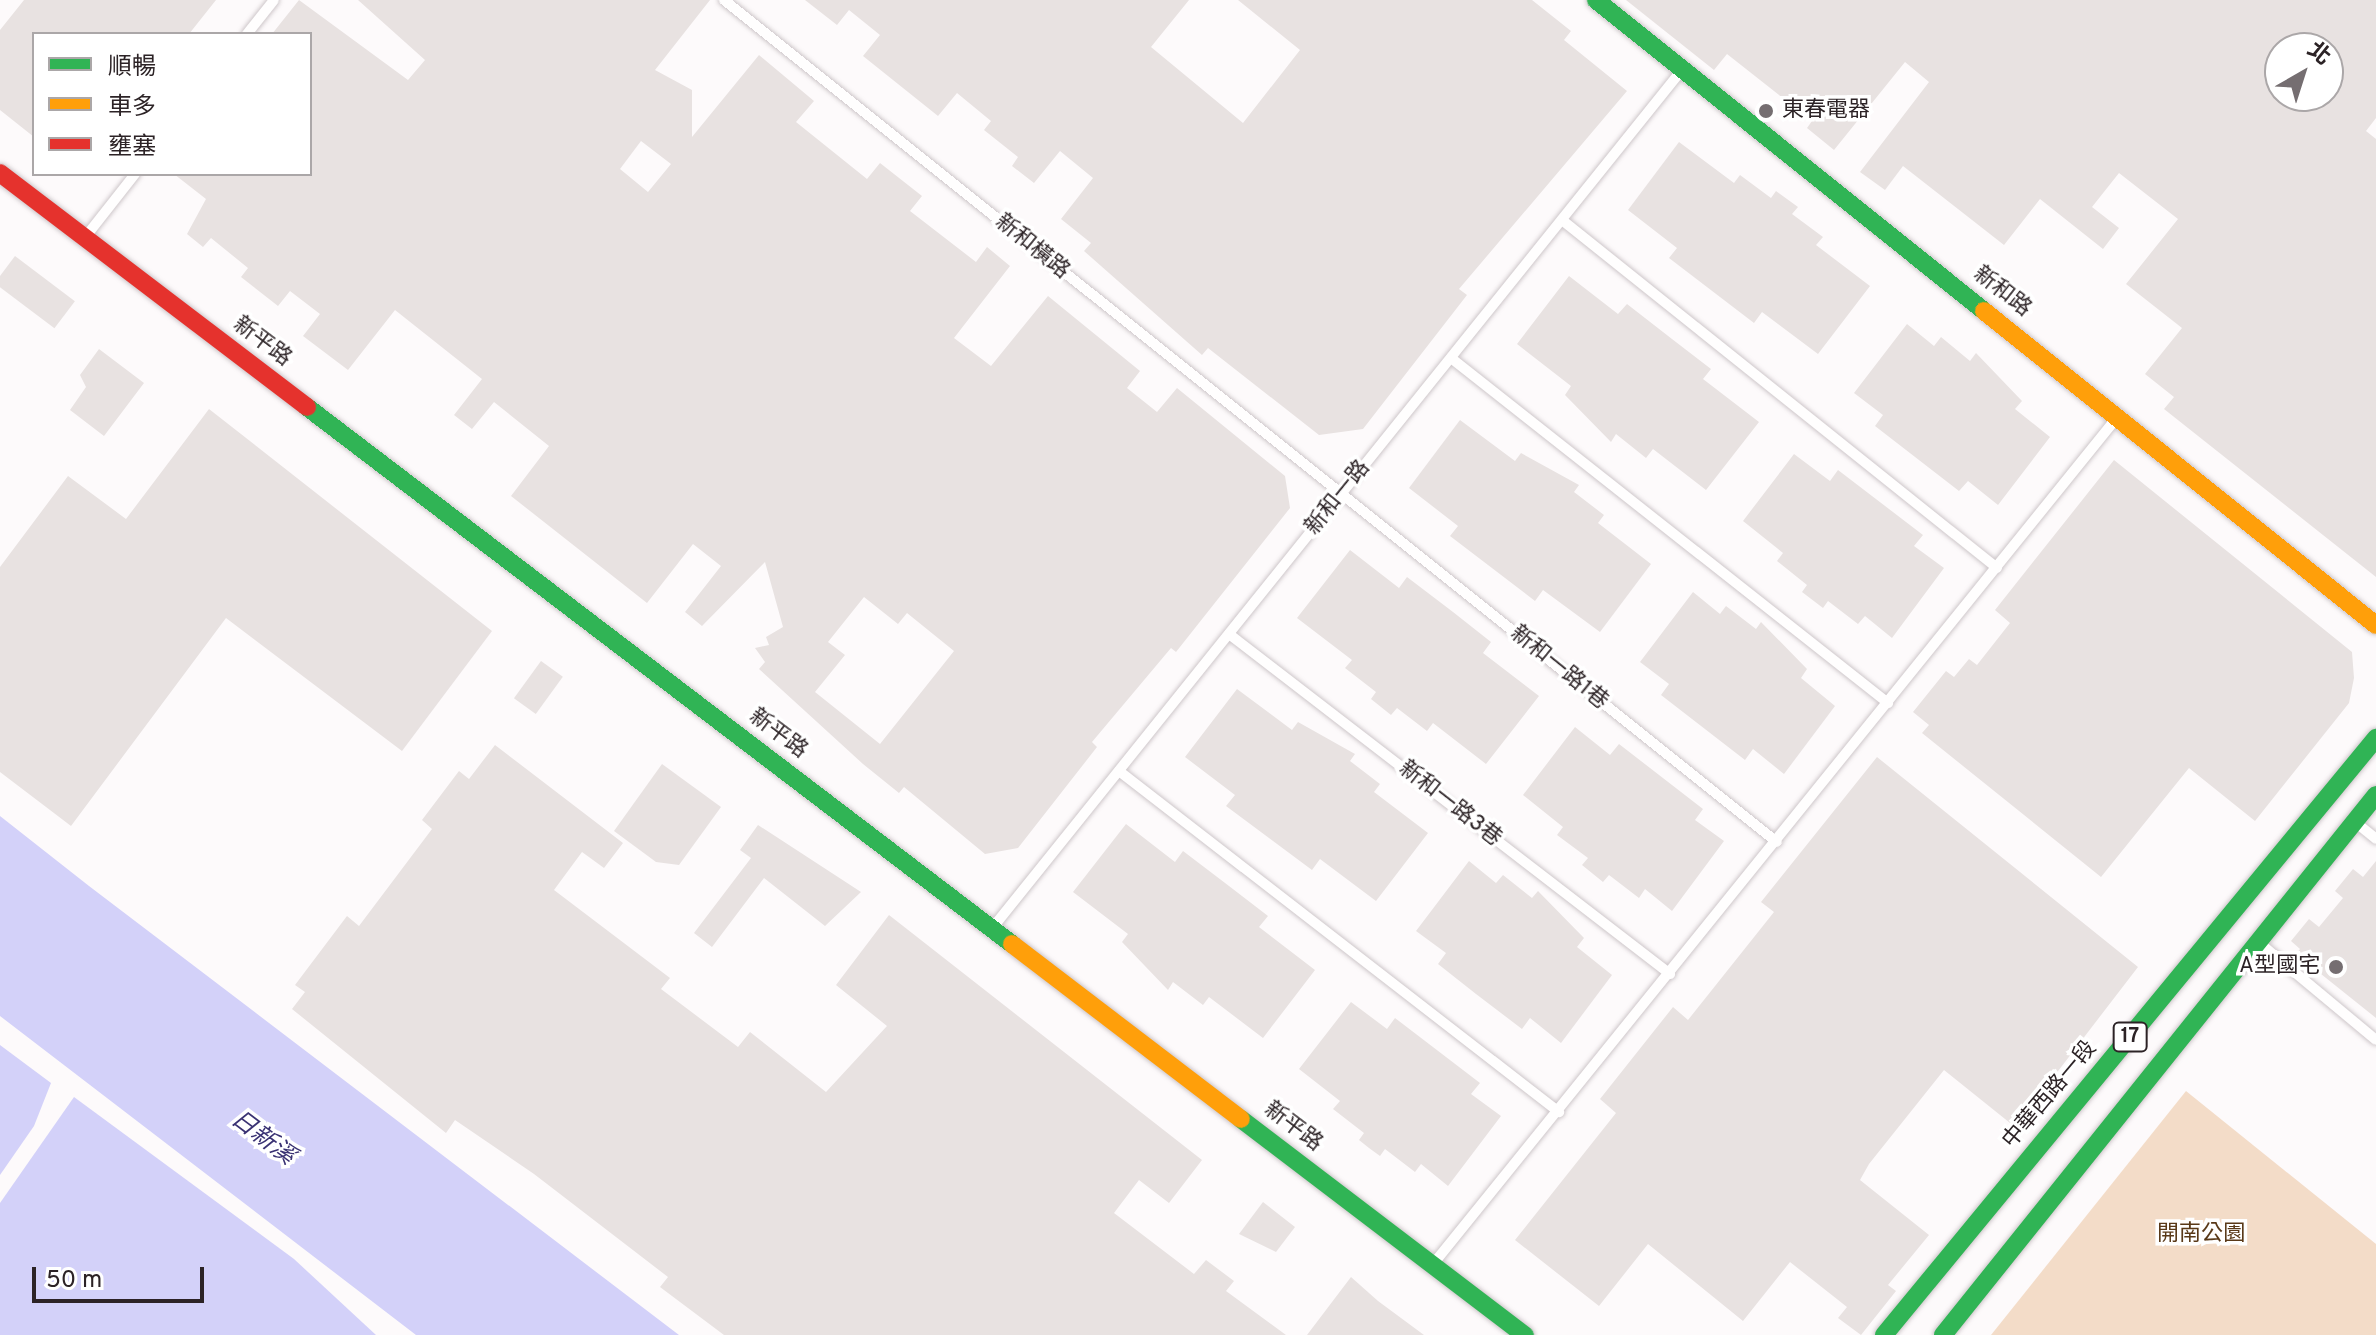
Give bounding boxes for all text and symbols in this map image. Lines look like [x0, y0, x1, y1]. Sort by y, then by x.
legend [32, 32, 312, 176]
north arrow [2264, 32, 2344, 112]
text: 北 [2301, 37, 2335, 72]
text: 順暢 [108, 53, 156, 83]
text: 車多 [108, 93, 156, 123]
place label: 東春電器 [1782, 98, 1870, 124]
marker: 東春電器 [1757, 102, 1775, 120]
text: 壅塞 [108, 133, 156, 163]
street label: 新和橫路 [989, 209, 1075, 285]
street label: 新和路 [1968, 261, 2036, 323]
street label: 新平路 [228, 312, 296, 372]
street label: 新和一路 [1300, 455, 1376, 541]
street label: 新和一路1巷 [1505, 621, 1613, 715]
street label: 新平路 [744, 704, 812, 764]
street label: 新和一路3巷 [1393, 756, 1507, 852]
place label: A型國宅 [2239, 954, 2320, 980]
marker: A型國宅 [2327, 958, 2345, 976]
road number: 17 [2112, 1021, 2148, 1053]
street label: 中華西路一段 [1997, 1036, 2103, 1154]
street label: 新平路 [1259, 1097, 1327, 1157]
water label: 日新溪 [225, 1106, 299, 1172]
park label: 開南公園 [2157, 1222, 2245, 1248]
scale bar [36, 1251, 208, 1301]
text: 50 m [46, 1266, 102, 1296]

